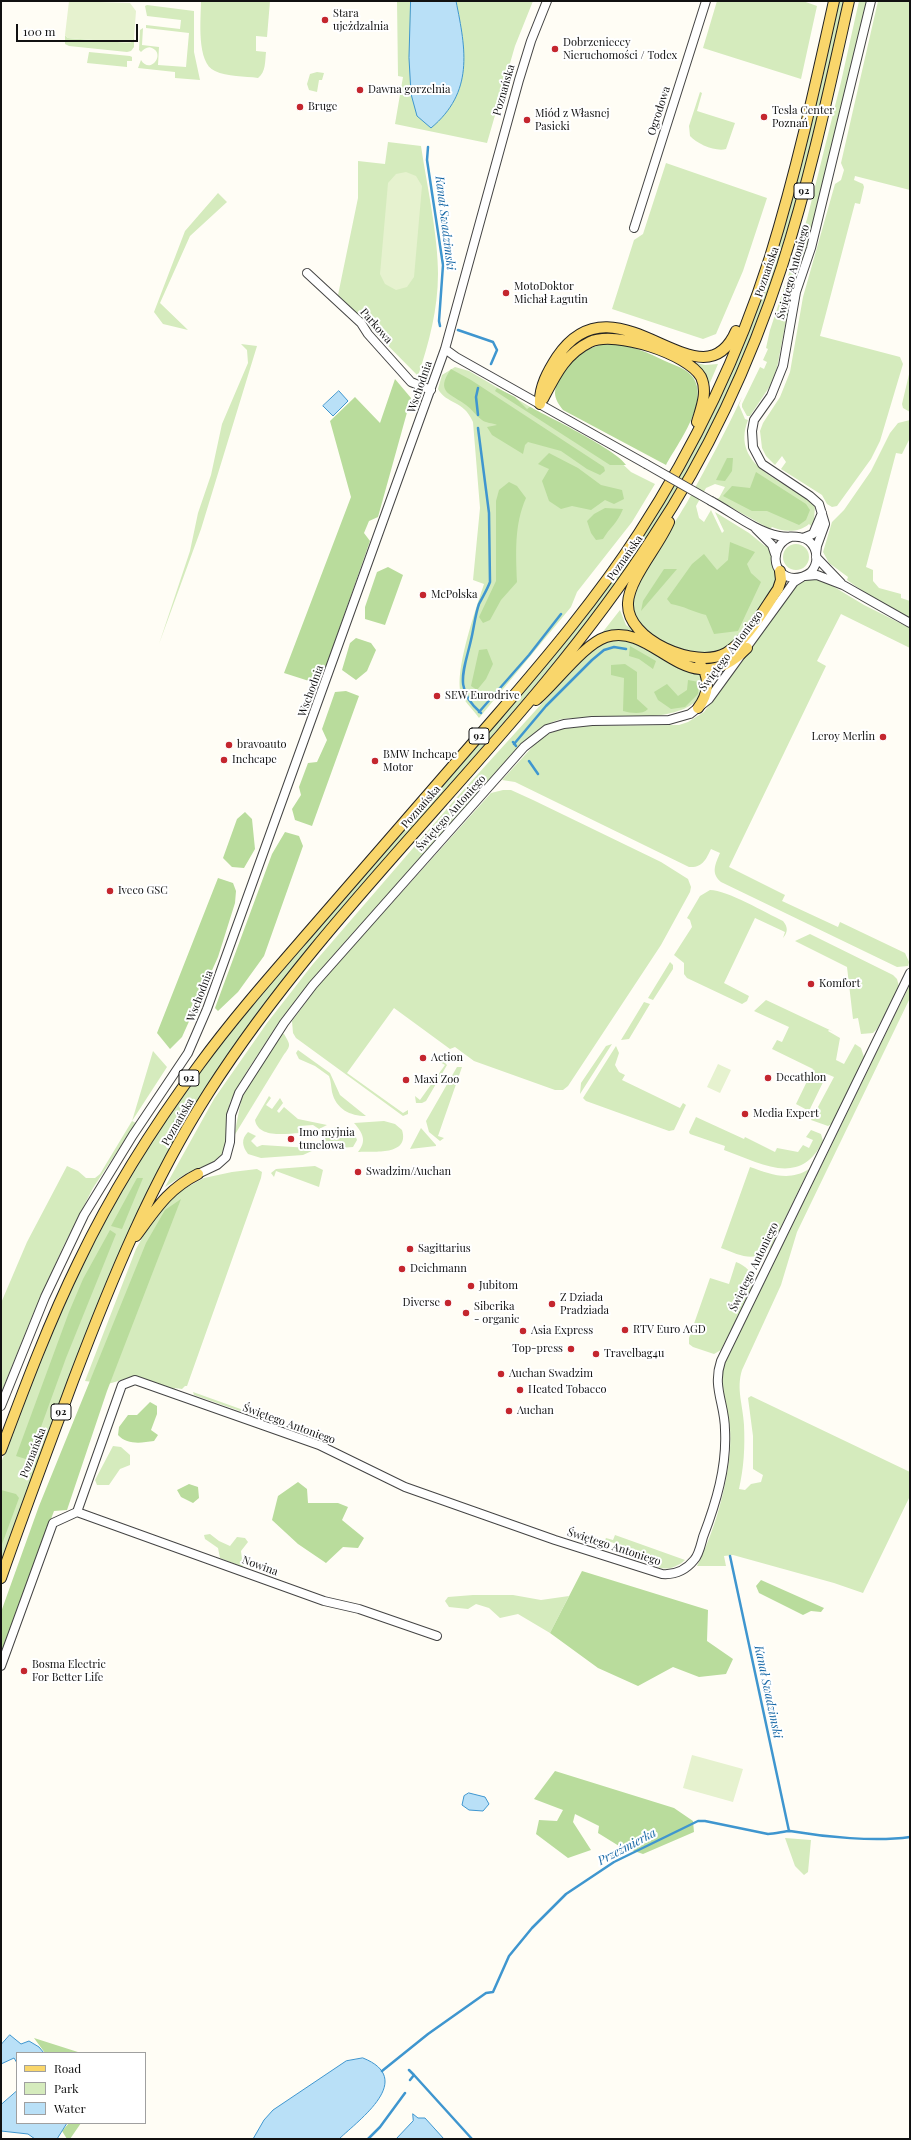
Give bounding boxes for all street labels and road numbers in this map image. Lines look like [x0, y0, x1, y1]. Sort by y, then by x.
street label: Poznańska [490, 63, 518, 117]
street label: Ogrodowa [645, 85, 673, 137]
road number: 92 [794, 183, 814, 199]
street label: Świętego Antoniego [774, 223, 812, 321]
street label: Poznańska [752, 245, 782, 299]
street label: Parkowa [357, 306, 395, 346]
street label: Wschodnia [405, 359, 435, 415]
street label: Poznańska [605, 533, 645, 583]
street label: Świętego Antoniego [696, 608, 766, 694]
street label: Wschodnia [296, 663, 326, 719]
road number: 92 [469, 728, 489, 744]
street label: Świętego Antoniego [413, 772, 489, 854]
street label: Poznańska [399, 783, 443, 831]
street label: Wschodnia [184, 968, 216, 1024]
road number: 92 [179, 1070, 199, 1086]
street label: Poznańska [159, 1096, 197, 1148]
street label: Świętego Antoniego [727, 1220, 781, 1314]
street label: Świętego Antoniego [241, 1401, 337, 1447]
road number: 92 [51, 1404, 71, 1420]
street label: Poznańska [17, 1426, 49, 1480]
street label: Świętego Antoniego [566, 1526, 662, 1568]
street label: Nowina [240, 1553, 280, 1579]

